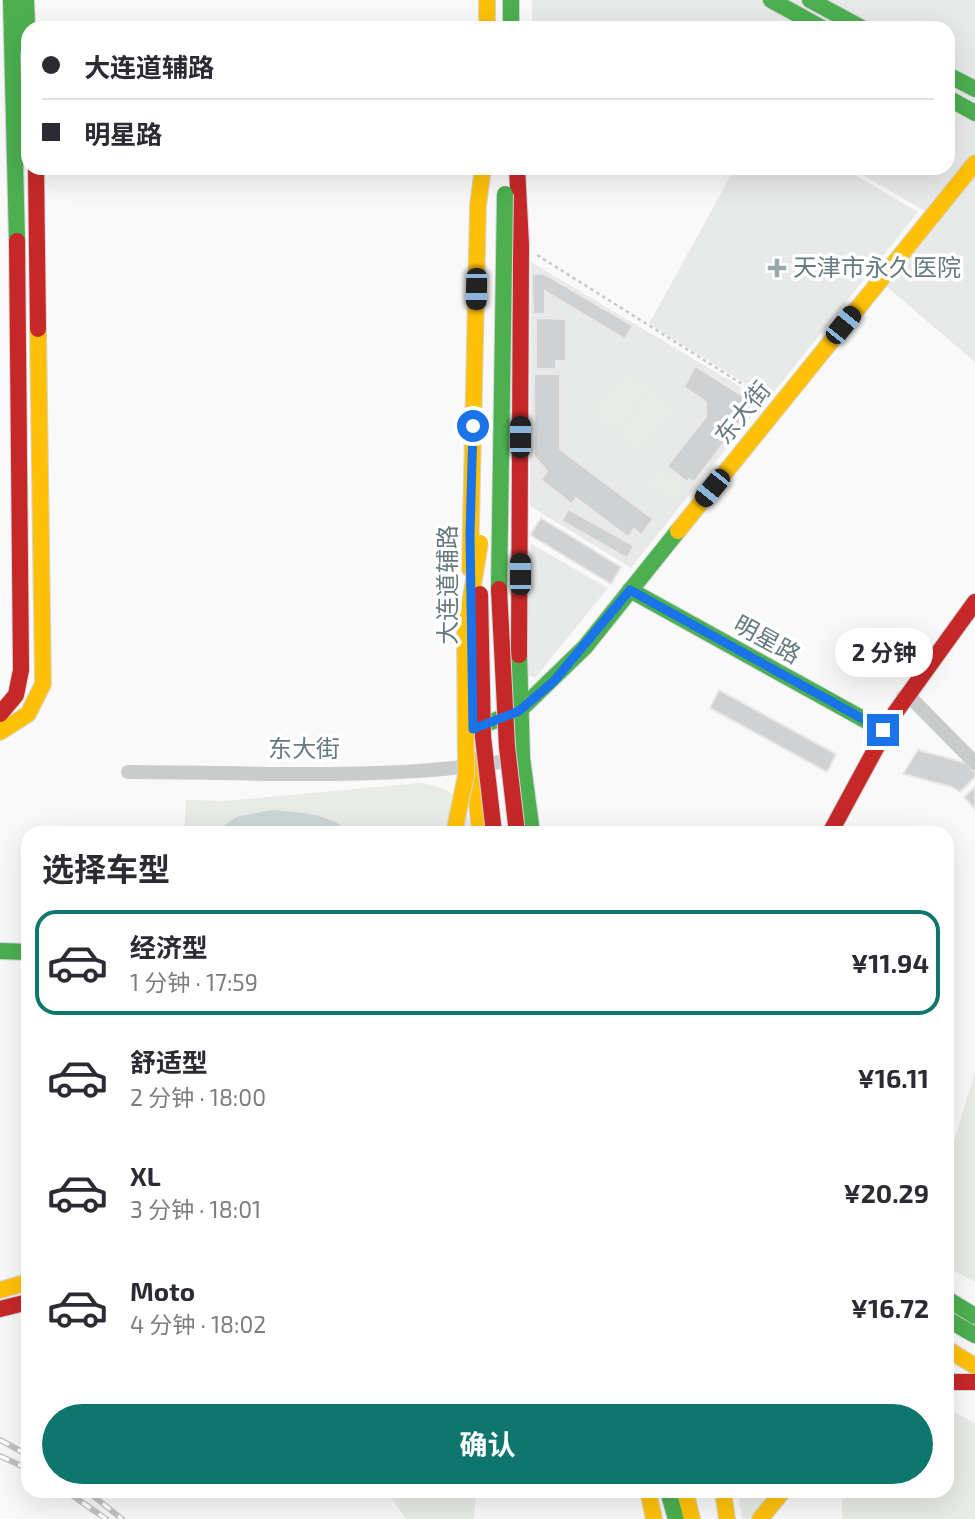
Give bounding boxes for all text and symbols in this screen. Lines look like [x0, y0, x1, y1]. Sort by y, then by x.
text: 大连道辅路 [84, 51, 214, 82]
text: 明星路 [84, 118, 162, 149]
place label: 天津市永久医院 [793, 252, 961, 281]
marker: 天津市永久医院 [767, 258, 787, 278]
car [466, 268, 487, 310]
car [822, 302, 865, 348]
street label: 东大街 [708, 375, 776, 449]
route start [457, 410, 489, 442]
car [510, 416, 531, 458]
car [691, 465, 734, 511]
street label: 大连道辅路 [432, 525, 461, 645]
car [510, 553, 531, 595]
street label: 明星路 [729, 609, 806, 669]
callout: 2 分钟 [834, 628, 932, 678]
text: 2 分钟 [852, 638, 916, 666]
route end [867, 714, 899, 746]
street label: 东大街 [268, 733, 340, 762]
text: 选择车型 [42, 849, 170, 887]
icon: car [46, 931, 109, 994]
text: 经济型 [130, 931, 208, 962]
text: ¥11.94 [851, 947, 929, 978]
text: 1 分钟 · 17:59 [130, 968, 258, 996]
icon: car [46, 1046, 109, 1109]
text: 舒适型 [130, 1046, 208, 1077]
text: ¥16.11 [857, 1062, 929, 1093]
text: 2 分钟 · 18:00 [130, 1083, 266, 1111]
text: XL [130, 1160, 161, 1191]
icon: car [46, 1161, 109, 1224]
text: ¥20.29 [843, 1177, 929, 1208]
text: 3 分钟 · 18:01 [130, 1195, 261, 1223]
text: Moto [130, 1275, 195, 1306]
icon: car [46, 1276, 109, 1339]
text: ¥16.72 [851, 1292, 929, 1323]
text: 4 分钟 · 18:02 [130, 1310, 266, 1338]
button: 确认 [42, 1404, 933, 1484]

